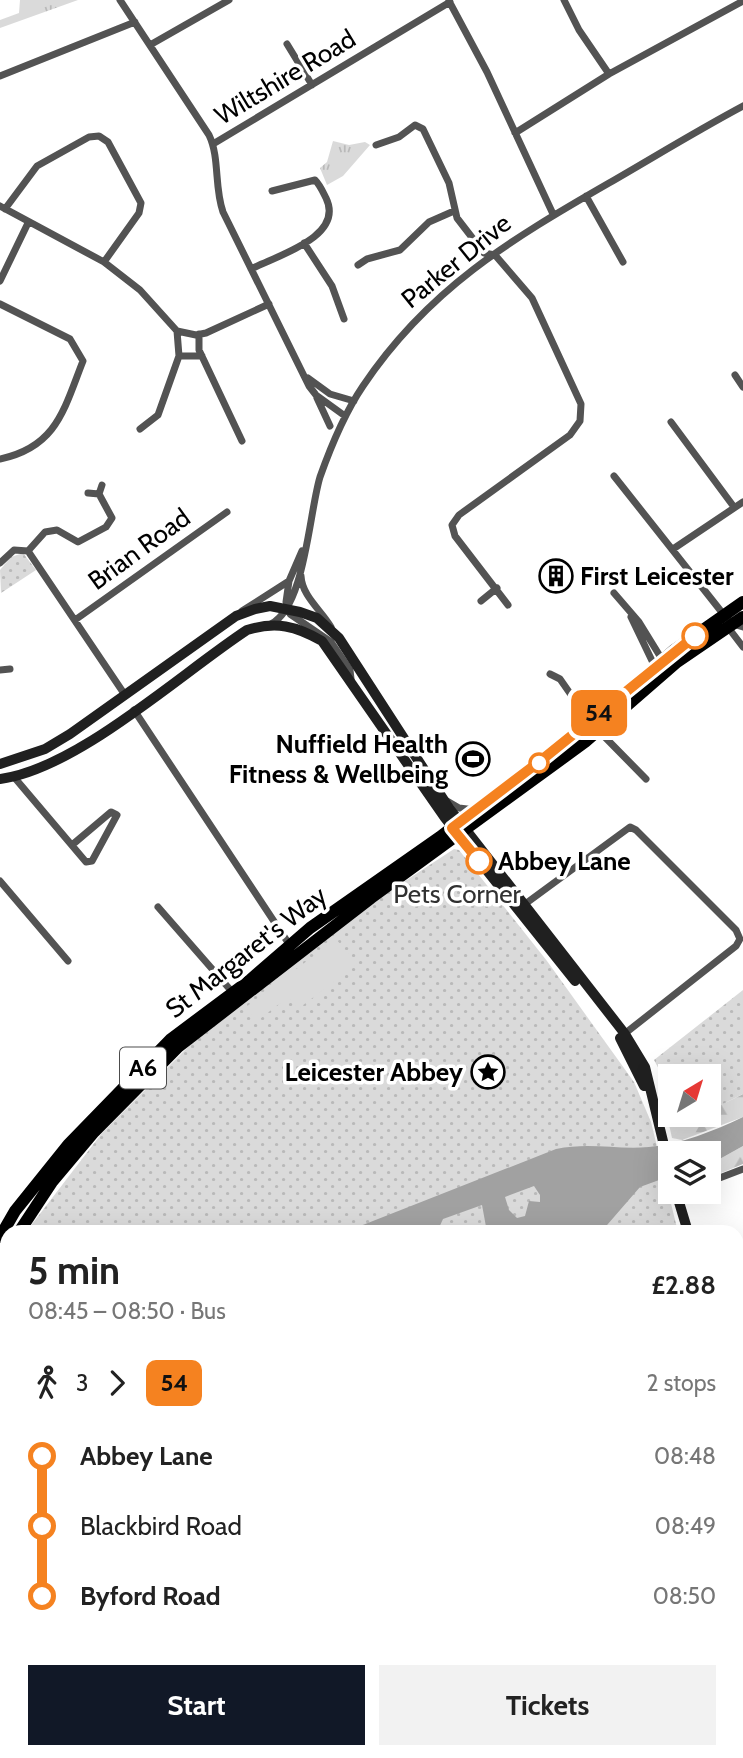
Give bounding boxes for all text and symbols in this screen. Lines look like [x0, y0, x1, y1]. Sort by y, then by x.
street label: Wiltshire Road [209, 22, 361, 132]
street label: Parker Drive [395, 207, 517, 315]
street label: Brian Road [82, 501, 196, 597]
building icon: First Leicester [537, 557, 575, 595]
place label: First Leicester [580, 560, 734, 592]
unlabelled marker [682, 623, 708, 649]
line badge: 54 [568, 690, 630, 736]
text: 54 [585, 698, 613, 727]
place label: Nuffield Health Fitness & Wellbeing [229, 728, 448, 790]
sports icon: Nuffield Health Fitness & Wellbeing [454, 740, 492, 778]
unlabelled marker [529, 753, 549, 773]
place label: Abbey Lane [498, 845, 631, 877]
marker: Abbey Lane [466, 848, 492, 874]
park label: Pets Corner [393, 878, 522, 910]
street label: St Margaret's Way [159, 879, 333, 1025]
road number: A6 [120, 1048, 166, 1088]
place icon: Leicester Abbey [469, 1053, 507, 1091]
place label: Leicester Abbey [285, 1056, 463, 1088]
north arrow [658, 1064, 721, 1127]
map controls [658, 1064, 721, 1204]
button: layers [658, 1141, 721, 1204]
text: 5 min [28, 1247, 120, 1294]
text: £2.88 [652, 1269, 716, 1301]
text: 08:45 – 08:50 · Bus [28, 1297, 226, 1325]
icon: walk [28, 1364, 66, 1402]
icon: forward [98, 1364, 136, 1402]
text: 54 [160, 1368, 188, 1397]
text: 3 [76, 1369, 88, 1397]
text: 2 stops [647, 1369, 716, 1397]
text: Abbey Lane [80, 1440, 213, 1472]
text: 08:48 [654, 1442, 716, 1470]
text: Blackbird Road [80, 1510, 242, 1542]
text: 08:49 [655, 1512, 716, 1540]
text: Byford Road [80, 1580, 221, 1612]
text: 08:50 [653, 1582, 716, 1610]
button: Start [28, 1665, 365, 1745]
button: Tickets [379, 1665, 716, 1745]

